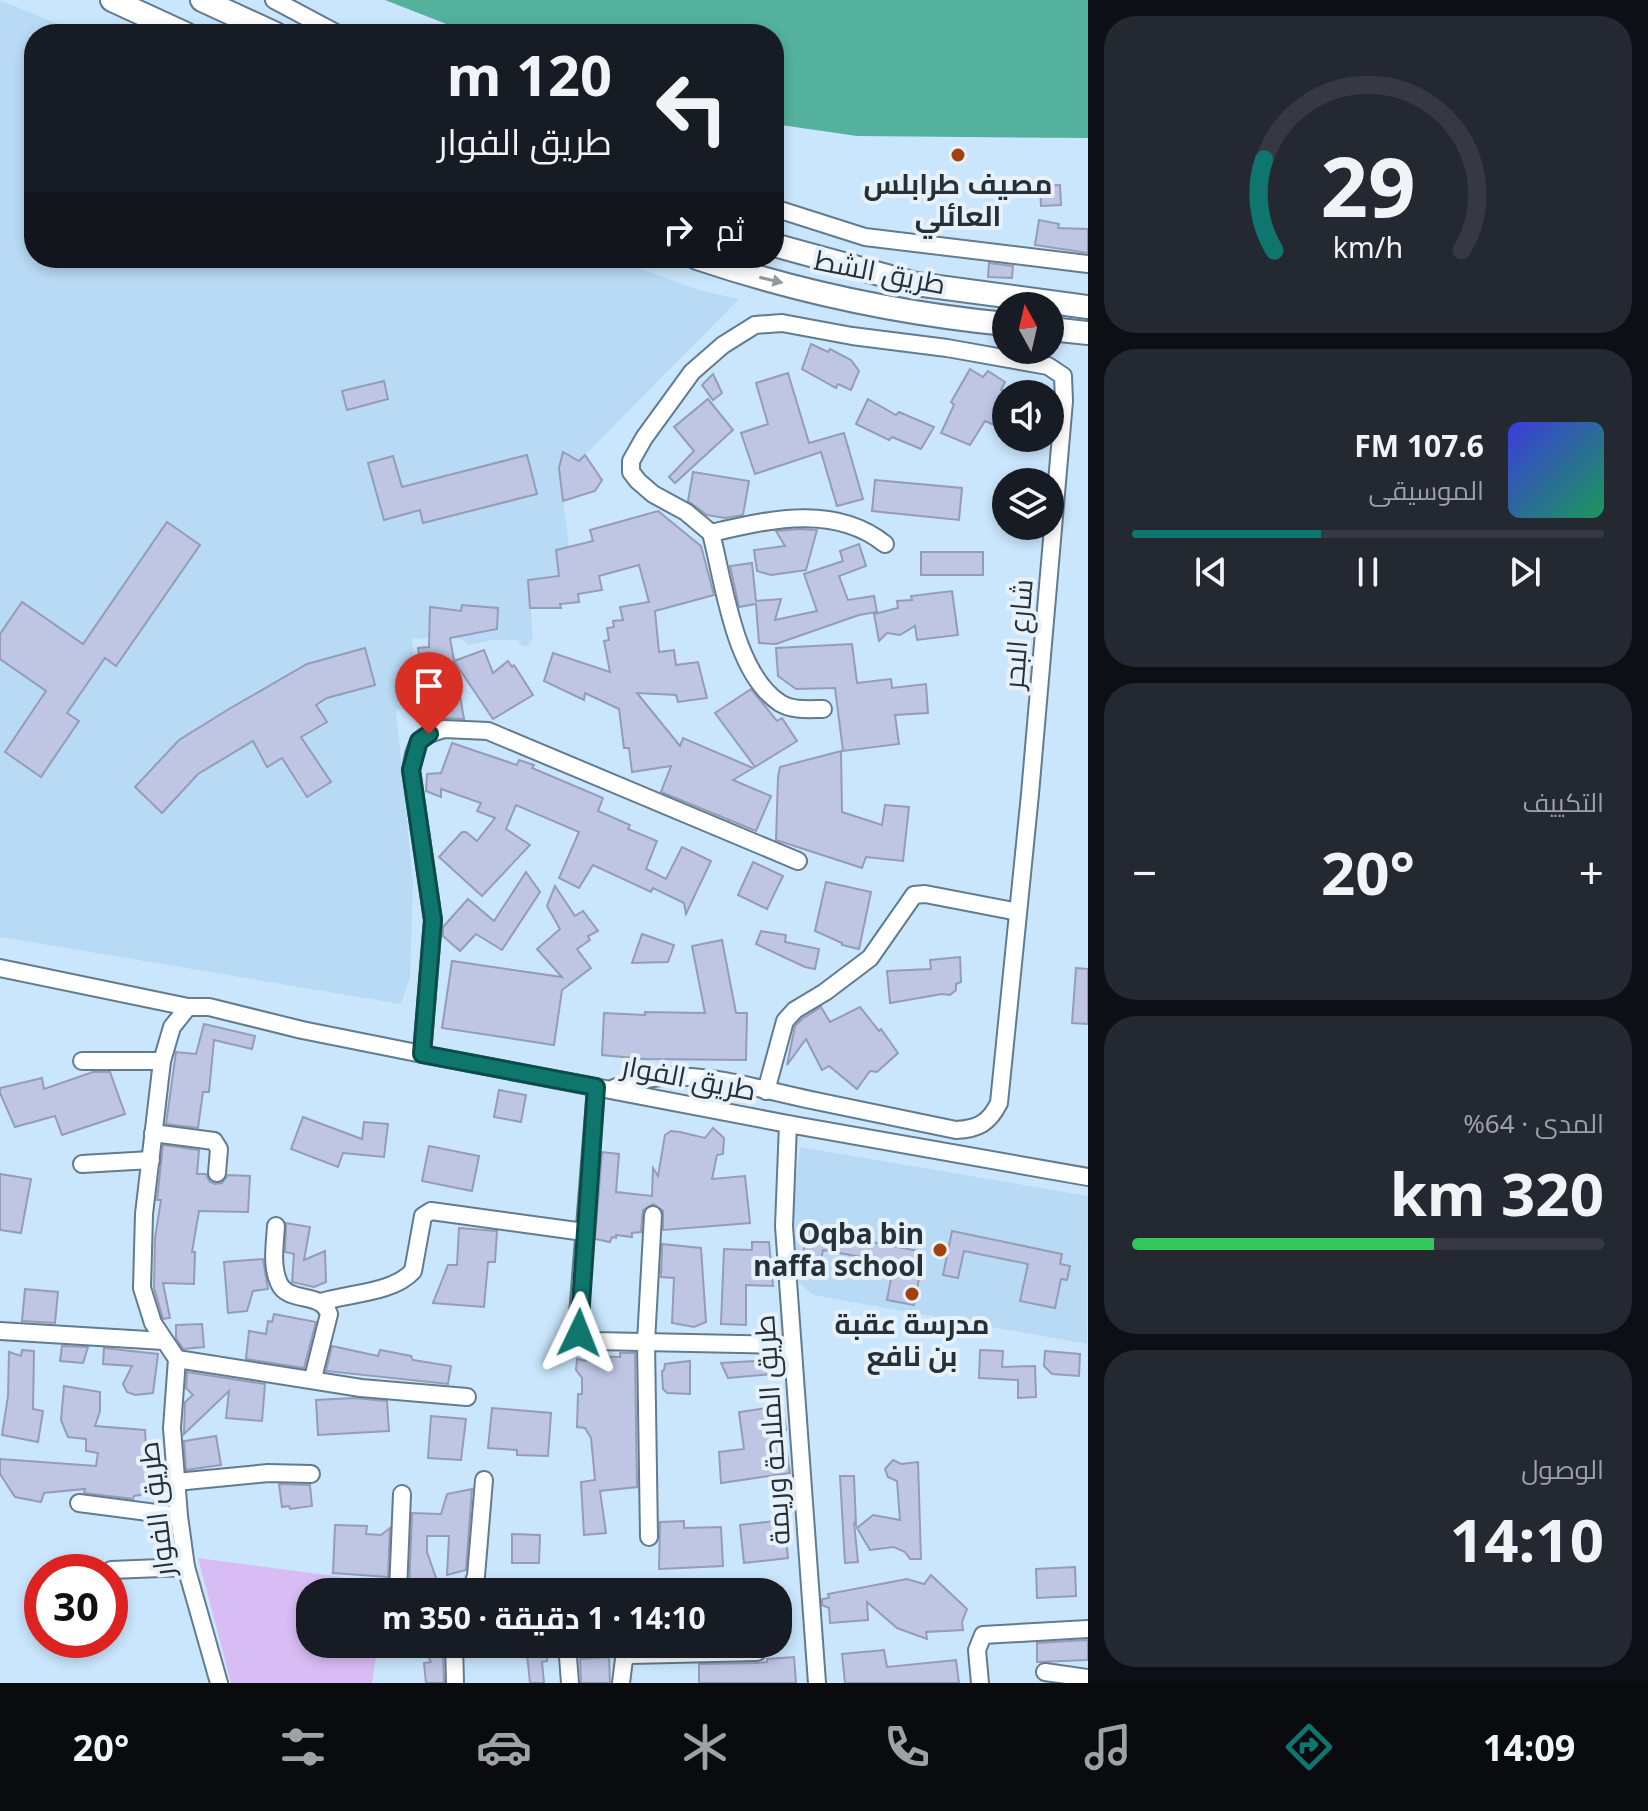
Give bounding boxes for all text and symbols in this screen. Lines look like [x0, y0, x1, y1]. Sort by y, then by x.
text: 120 m [447, 36, 612, 112]
icon: left [640, 56, 744, 160]
text: طريق الفوار [438, 117, 612, 166]
text: 29 [1320, 127, 1416, 240]
marker: مصيف طرابلس العائلي [949, 146, 967, 164]
place label: مصيف طرابلس العائلي [864, 164, 1052, 239]
icon: right [656, 208, 700, 252]
text: ثم [716, 209, 744, 250]
text: km/h [1333, 227, 1403, 266]
street label: طريق الشط [811, 240, 949, 302]
one-way arrow [759, 274, 784, 287]
north arrow [992, 292, 1064, 364]
map controls [992, 292, 1064, 540]
button: sound [992, 380, 1064, 452]
text: 107.6 FM [1354, 425, 1484, 466]
button: layers [992, 468, 1064, 540]
text: الموسيقى [1369, 472, 1484, 508]
icon: previous [1189, 550, 1233, 594]
icon: pause [1346, 550, 1390, 594]
icon: next [1503, 550, 1547, 594]
street label: شارع البحر [993, 577, 1042, 693]
pin [395, 652, 463, 734]
icon: arrive [407, 664, 451, 708]
text: التكييف [1522, 784, 1604, 820]
text: 20° [1321, 831, 1415, 913]
text: − [1132, 842, 1157, 902]
text: + [1579, 842, 1604, 902]
street label: طريق الفوار [617, 1045, 759, 1109]
text: المدى · 64% [1463, 1105, 1604, 1141]
text: 320 km [1390, 1152, 1604, 1234]
place label: Oqba bin naffa school [753, 1214, 924, 1284]
marker: Oqba bin naffa school [931, 1241, 949, 1259]
marker: مدرسة عقبة بن نافع [903, 1285, 921, 1303]
position arrow [537, 1291, 621, 1375]
place label: مدرسة عقبة بن نافع [835, 1304, 989, 1375]
street label: طريق الملاحة وريمة [744, 1314, 798, 1546]
street label: طريق الفوار [128, 1440, 182, 1581]
text: الوصول [1521, 1451, 1604, 1487]
text: 14:10 [1450, 1498, 1604, 1580]
speed limit sign: 30 [24, 1554, 128, 1658]
text: 14:10 · 1 دقيقة · 350 m [382, 1597, 706, 1638]
icon: filters [275, 1719, 331, 1775]
icon: car [476, 1719, 532, 1775]
icon: climate [677, 1719, 733, 1775]
icon: phone [879, 1719, 935, 1775]
icon: music [1080, 1719, 1136, 1775]
icon: directions [1281, 1719, 1337, 1775]
text: 20° [73, 1723, 129, 1772]
text: 14:09 [1483, 1723, 1575, 1772]

